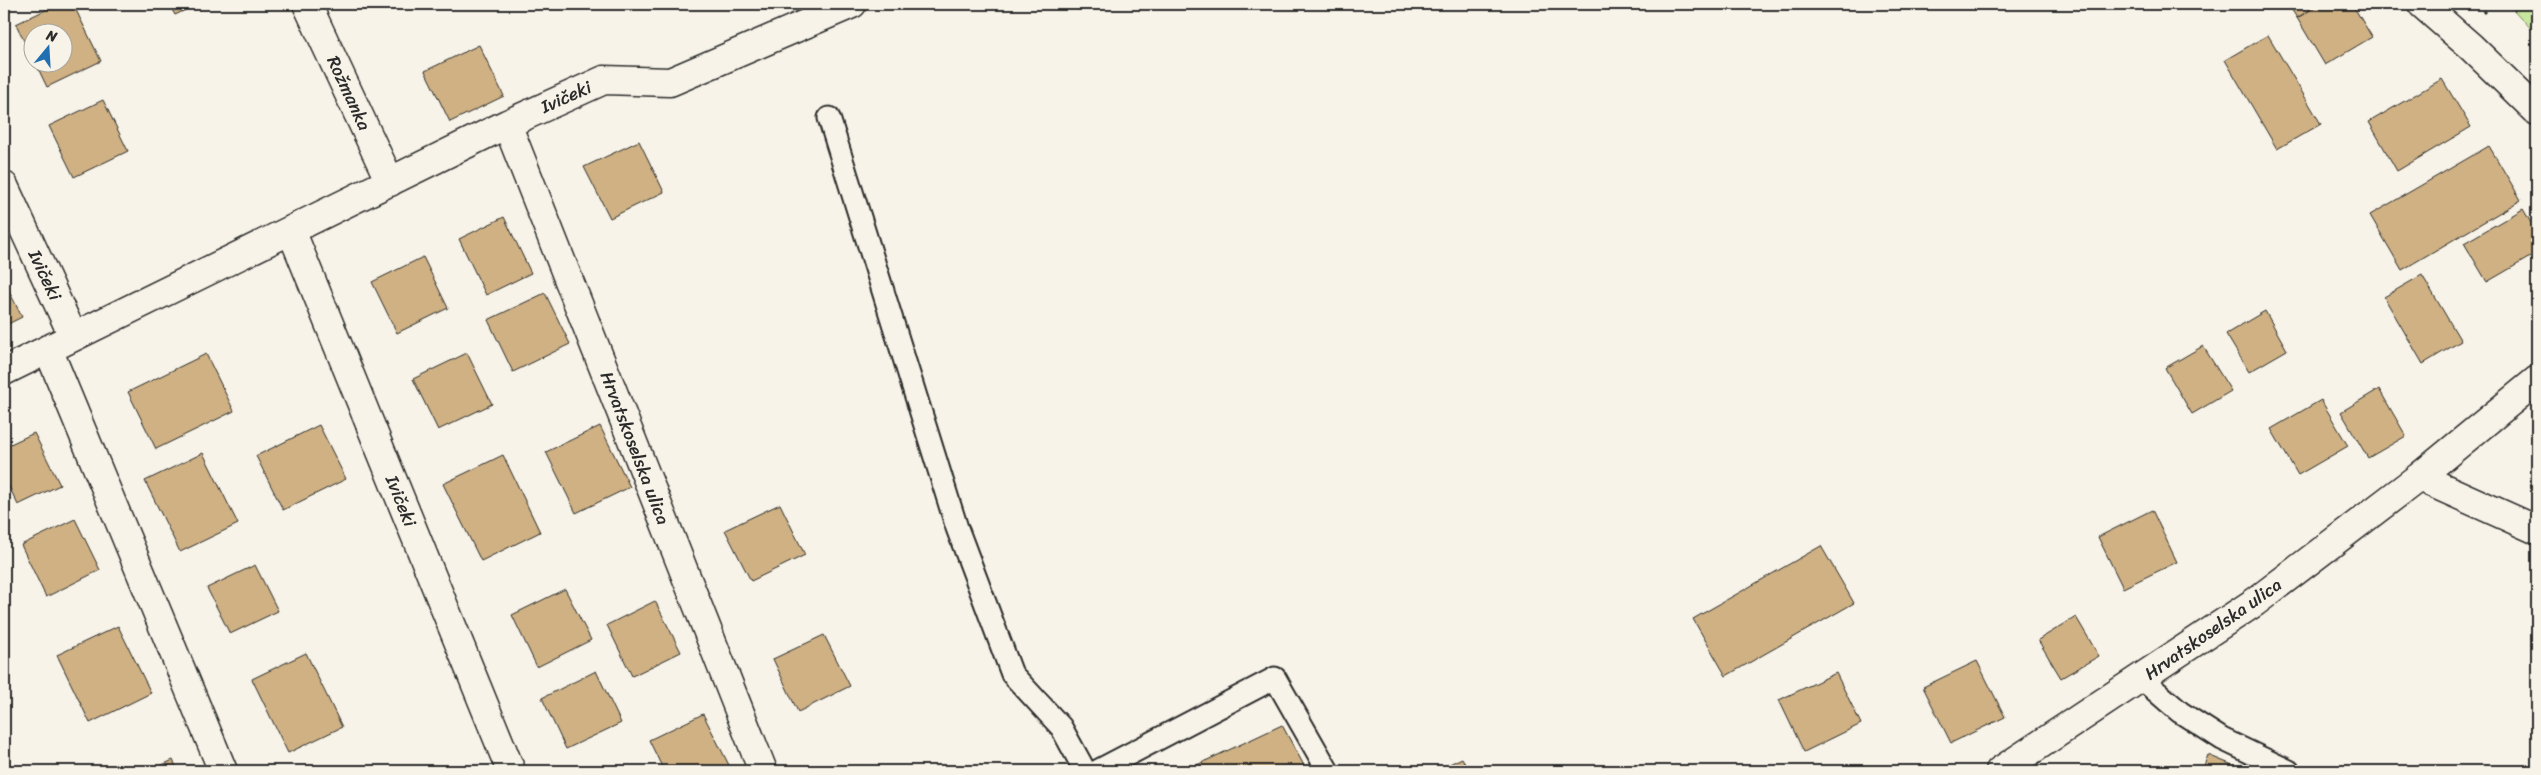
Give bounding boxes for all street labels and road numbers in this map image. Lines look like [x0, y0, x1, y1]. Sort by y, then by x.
street label: Rožmanka [318, 50, 380, 136]
street label: Ivičeki [534, 71, 598, 123]
street label: Ivičeki [19, 243, 71, 307]
street label: Hrvatskoselska ulica [591, 367, 679, 529]
street label: Ivičeki [376, 469, 426, 533]
street label: Hrvatskoselska ulica [2137, 569, 2289, 689]

